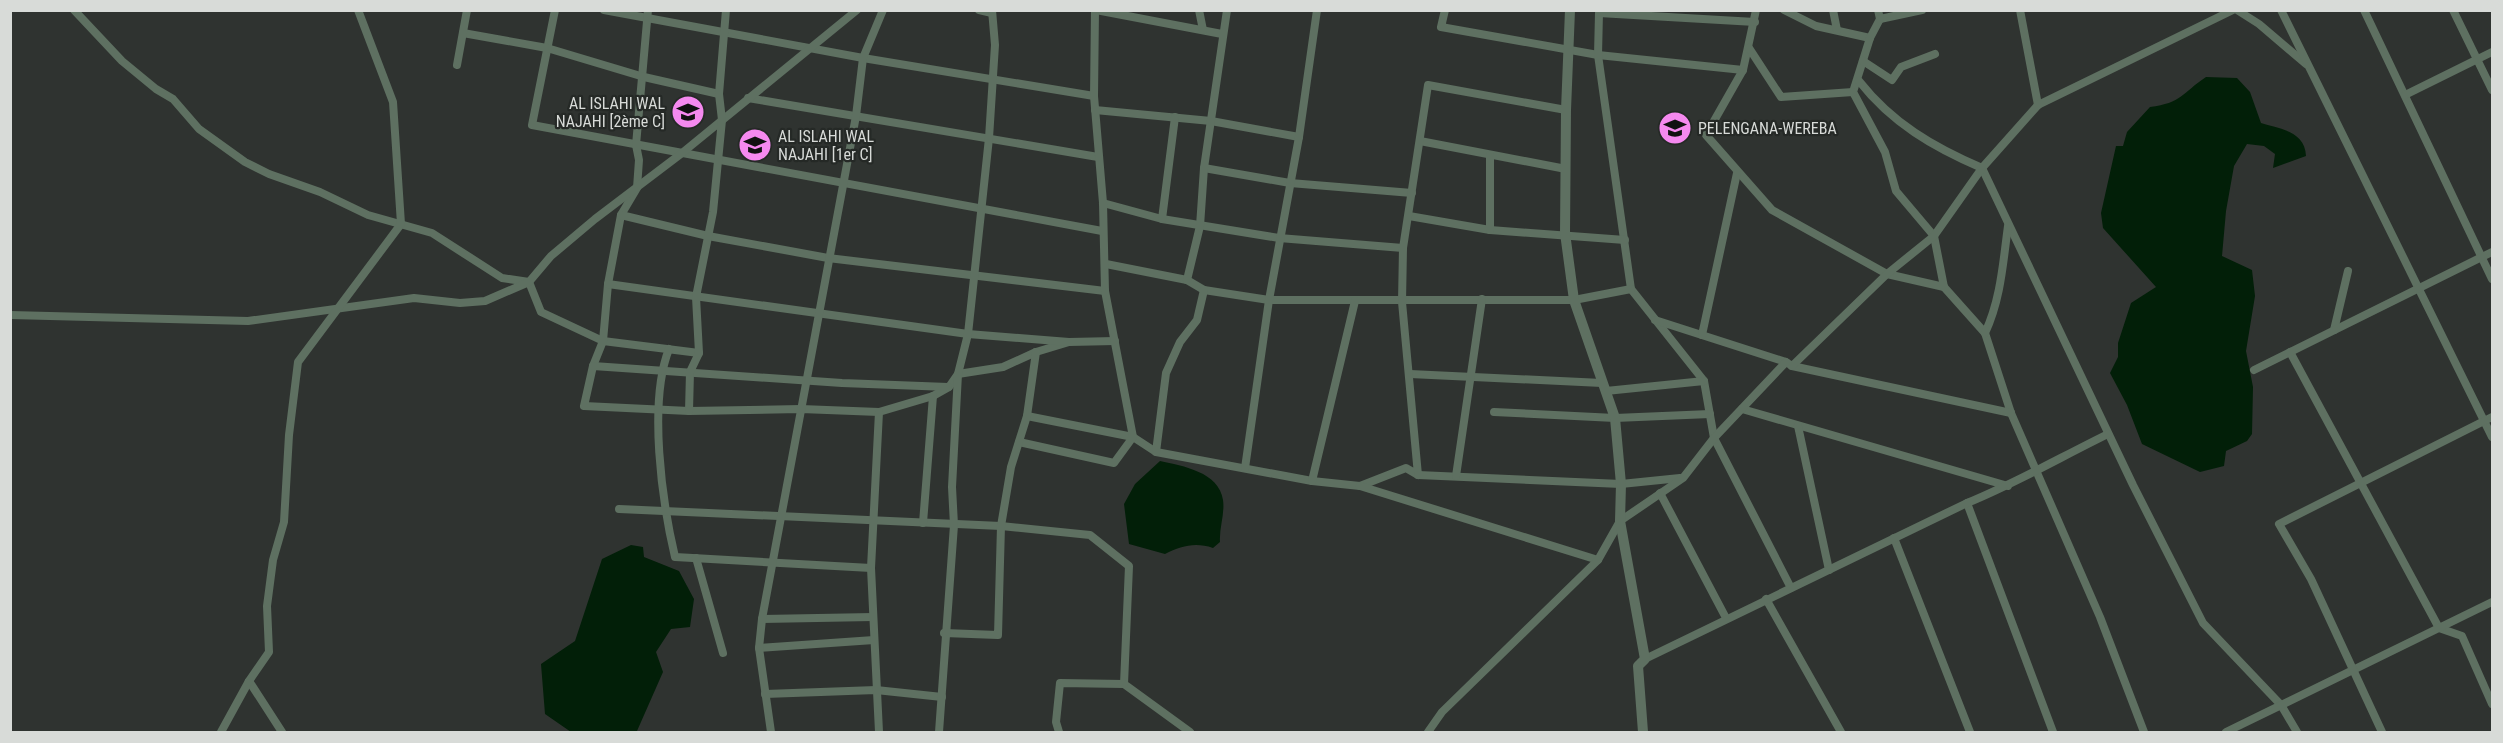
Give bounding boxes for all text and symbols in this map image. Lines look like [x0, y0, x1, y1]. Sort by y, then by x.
place label: AL ISLAHI WAL NAJAHI [2ème C] [556, 94, 665, 131]
school or university icon: AL ISLAHI WAL NAJAHI [2ème C] [670, 94, 706, 130]
school or university icon: PELENGANA-WEREBA [1657, 110, 1693, 146]
place label: PELENGANA-WEREBA [1698, 119, 1837, 138]
school or university icon: AL ISLAHI WAL NAJAHI [1er C] [737, 127, 773, 163]
place label: AL ISLAHI WAL NAJAHI [1er C] [778, 127, 874, 164]

